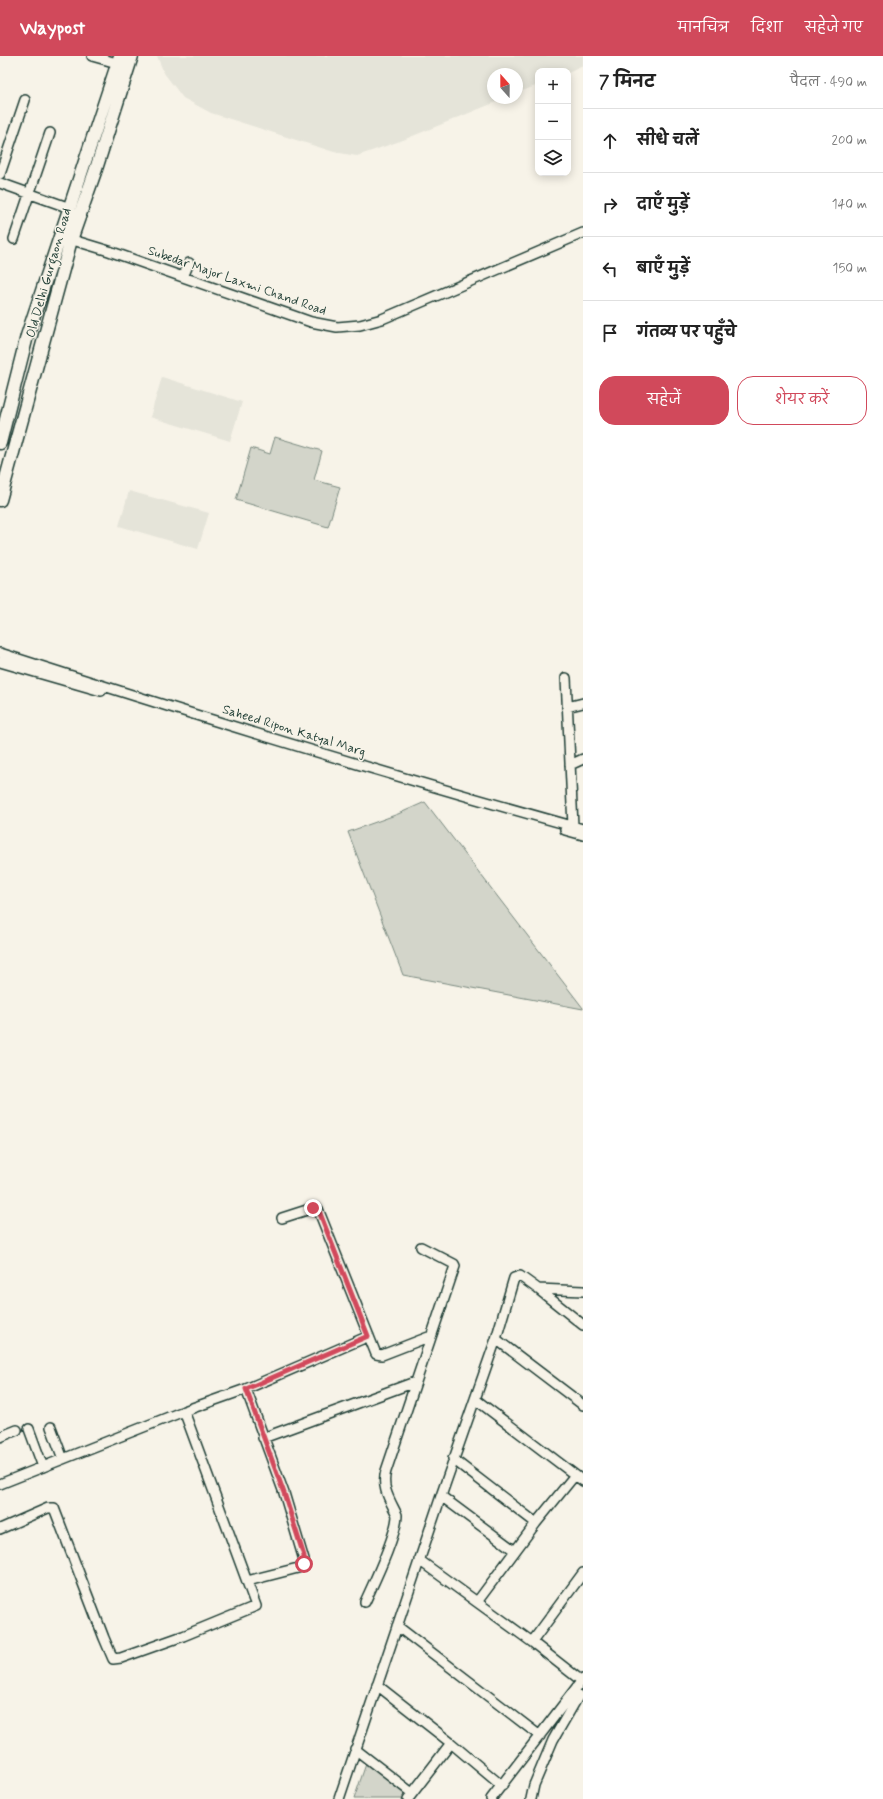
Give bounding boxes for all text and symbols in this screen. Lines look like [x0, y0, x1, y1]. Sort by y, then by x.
text: Waypost [20, 16, 85, 41]
text: मानचित्र [678, 19, 729, 37]
text: दिशा [751, 19, 783, 37]
text: सहेजे गए [805, 19, 863, 37]
north arrow [487, 68, 523, 104]
map controls [535, 68, 571, 176]
button: + [535, 68, 571, 104]
text: 7 मिनट [599, 71, 655, 93]
text: पैदल · 490 m [790, 74, 867, 91]
button: − [535, 104, 571, 140]
icon: ahead [599, 130, 621, 152]
text: सीधे चलें [637, 131, 699, 151]
text: 200 m [832, 132, 867, 149]
button: layers [535, 140, 571, 176]
icon: right [599, 194, 621, 216]
text: दाएँ मुड़ें [637, 195, 689, 215]
text: 140 m [832, 196, 867, 213]
street label: Old Delhi Gurgaon Road [22, 206, 78, 340]
street label: Subedar Major Laxmi Chand Road [145, 242, 329, 320]
icon: left [599, 258, 621, 280]
text: बाएँ मुड़ें [637, 259, 690, 279]
text: 150 m [833, 260, 867, 277]
icon: arrive [599, 322, 621, 344]
text: गंतव्य पर पहुँचे [637, 323, 736, 343]
button: सहेजें [599, 376, 729, 425]
button: शेयर करें [737, 376, 867, 425]
street label: Saheed Ripon Katyal Marg [220, 701, 368, 761]
route end [304, 1199, 322, 1217]
route start [295, 1555, 313, 1573]

